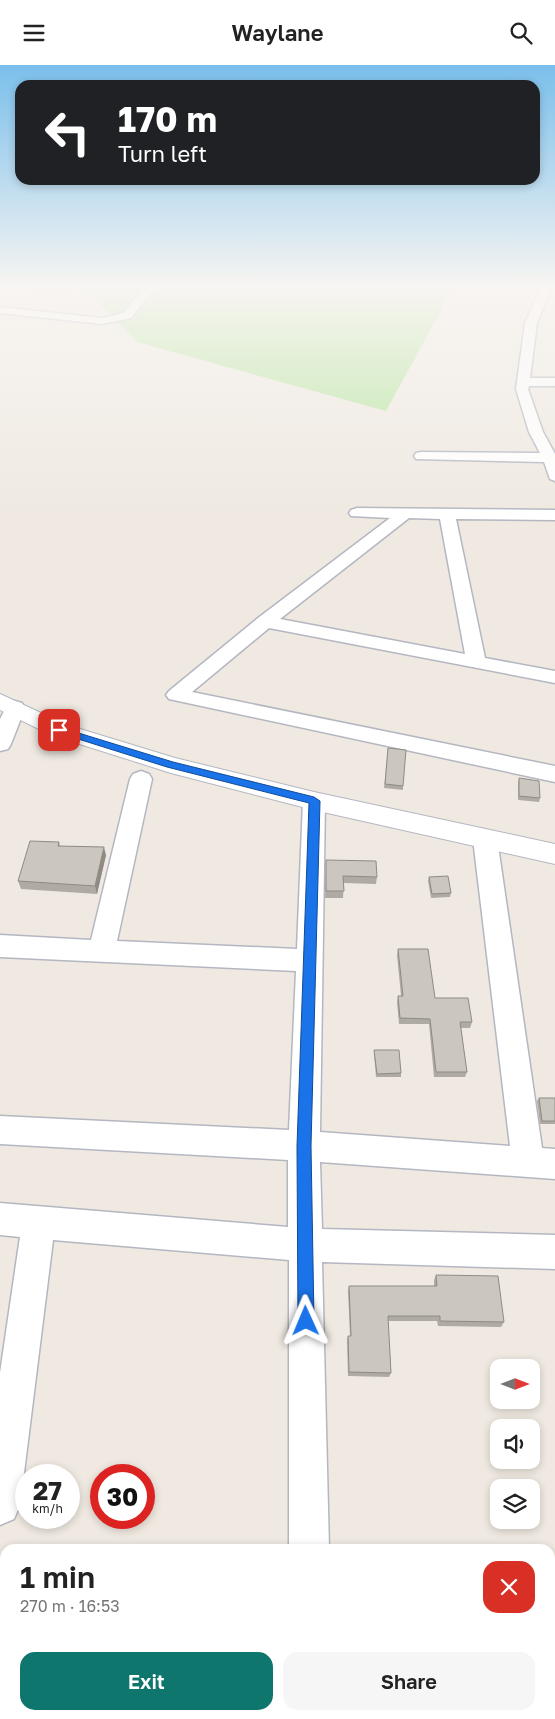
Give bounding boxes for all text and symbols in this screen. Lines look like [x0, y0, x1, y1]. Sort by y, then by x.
icon: menu [20, 19, 48, 47]
text: Waylane [232, 19, 323, 46]
icon: search [507, 19, 535, 47]
text: 170 m [118, 98, 217, 140]
icon: left [35, 100, 100, 165]
text: Turn left [118, 140, 207, 167]
pin [38, 709, 80, 751]
icon: arrive [45, 716, 73, 744]
position arrow [279, 1294, 331, 1346]
north arrow [490, 1359, 540, 1409]
map controls [490, 1359, 540, 1529]
button: sound [490, 1419, 540, 1469]
speed limit sign: 30 [90, 1464, 155, 1529]
text: 27 [33, 1475, 62, 1506]
button: layers [490, 1479, 540, 1529]
text: km/h [32, 1501, 63, 1516]
text: 1 min [20, 1559, 95, 1595]
button: close [483, 1561, 535, 1613]
text: 270 m · 16:53 [20, 1596, 120, 1616]
button: Exit [20, 1652, 273, 1710]
button: Share [283, 1652, 535, 1710]

